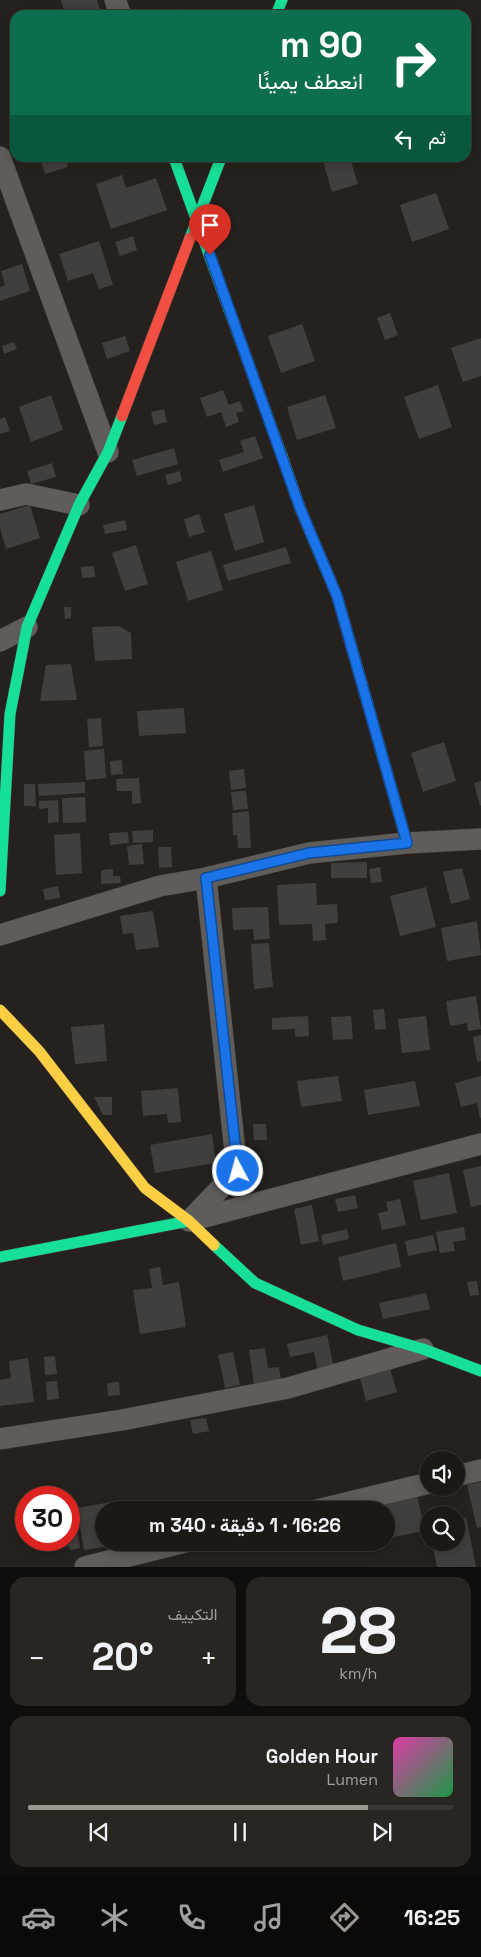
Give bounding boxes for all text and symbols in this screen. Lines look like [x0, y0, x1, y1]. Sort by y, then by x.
text: 90 m [280, 23, 363, 67]
icon: right [381, 30, 446, 95]
text: انعطف يمينًا [257, 67, 363, 95]
icon: left [390, 125, 418, 153]
text: ثم [428, 125, 446, 150]
pin [189, 204, 231, 255]
icon: arrive [196, 211, 224, 239]
position arrow [211, 1144, 263, 1196]
map controls [420, 1451, 465, 1551]
button: sound [420, 1451, 465, 1496]
speed limit sign: 30 [15, 1486, 80, 1551]
button: search [420, 1506, 465, 1551]
text: 16:26 · 1 دقيقة · 340 m [149, 1513, 341, 1538]
text: 28 [319, 1589, 397, 1672]
text: التكييف [168, 1604, 218, 1625]
text: 20° [92, 1633, 154, 1681]
text: − [28, 1640, 45, 1676]
text: + [200, 1640, 217, 1676]
text: km/h [339, 1663, 377, 1684]
text: Golden Hour [266, 1744, 378, 1769]
text: Lumen [327, 1769, 378, 1790]
icon: previous [85, 1818, 113, 1846]
icon: pause [226, 1818, 254, 1846]
icon: next [368, 1818, 396, 1846]
icon: car [21, 1900, 56, 1935]
icon: climate [97, 1900, 132, 1935]
icon: phone [174, 1900, 209, 1935]
icon: music [251, 1900, 286, 1935]
icon: directions [327, 1900, 362, 1935]
text: 16:25 [404, 1903, 460, 1931]

